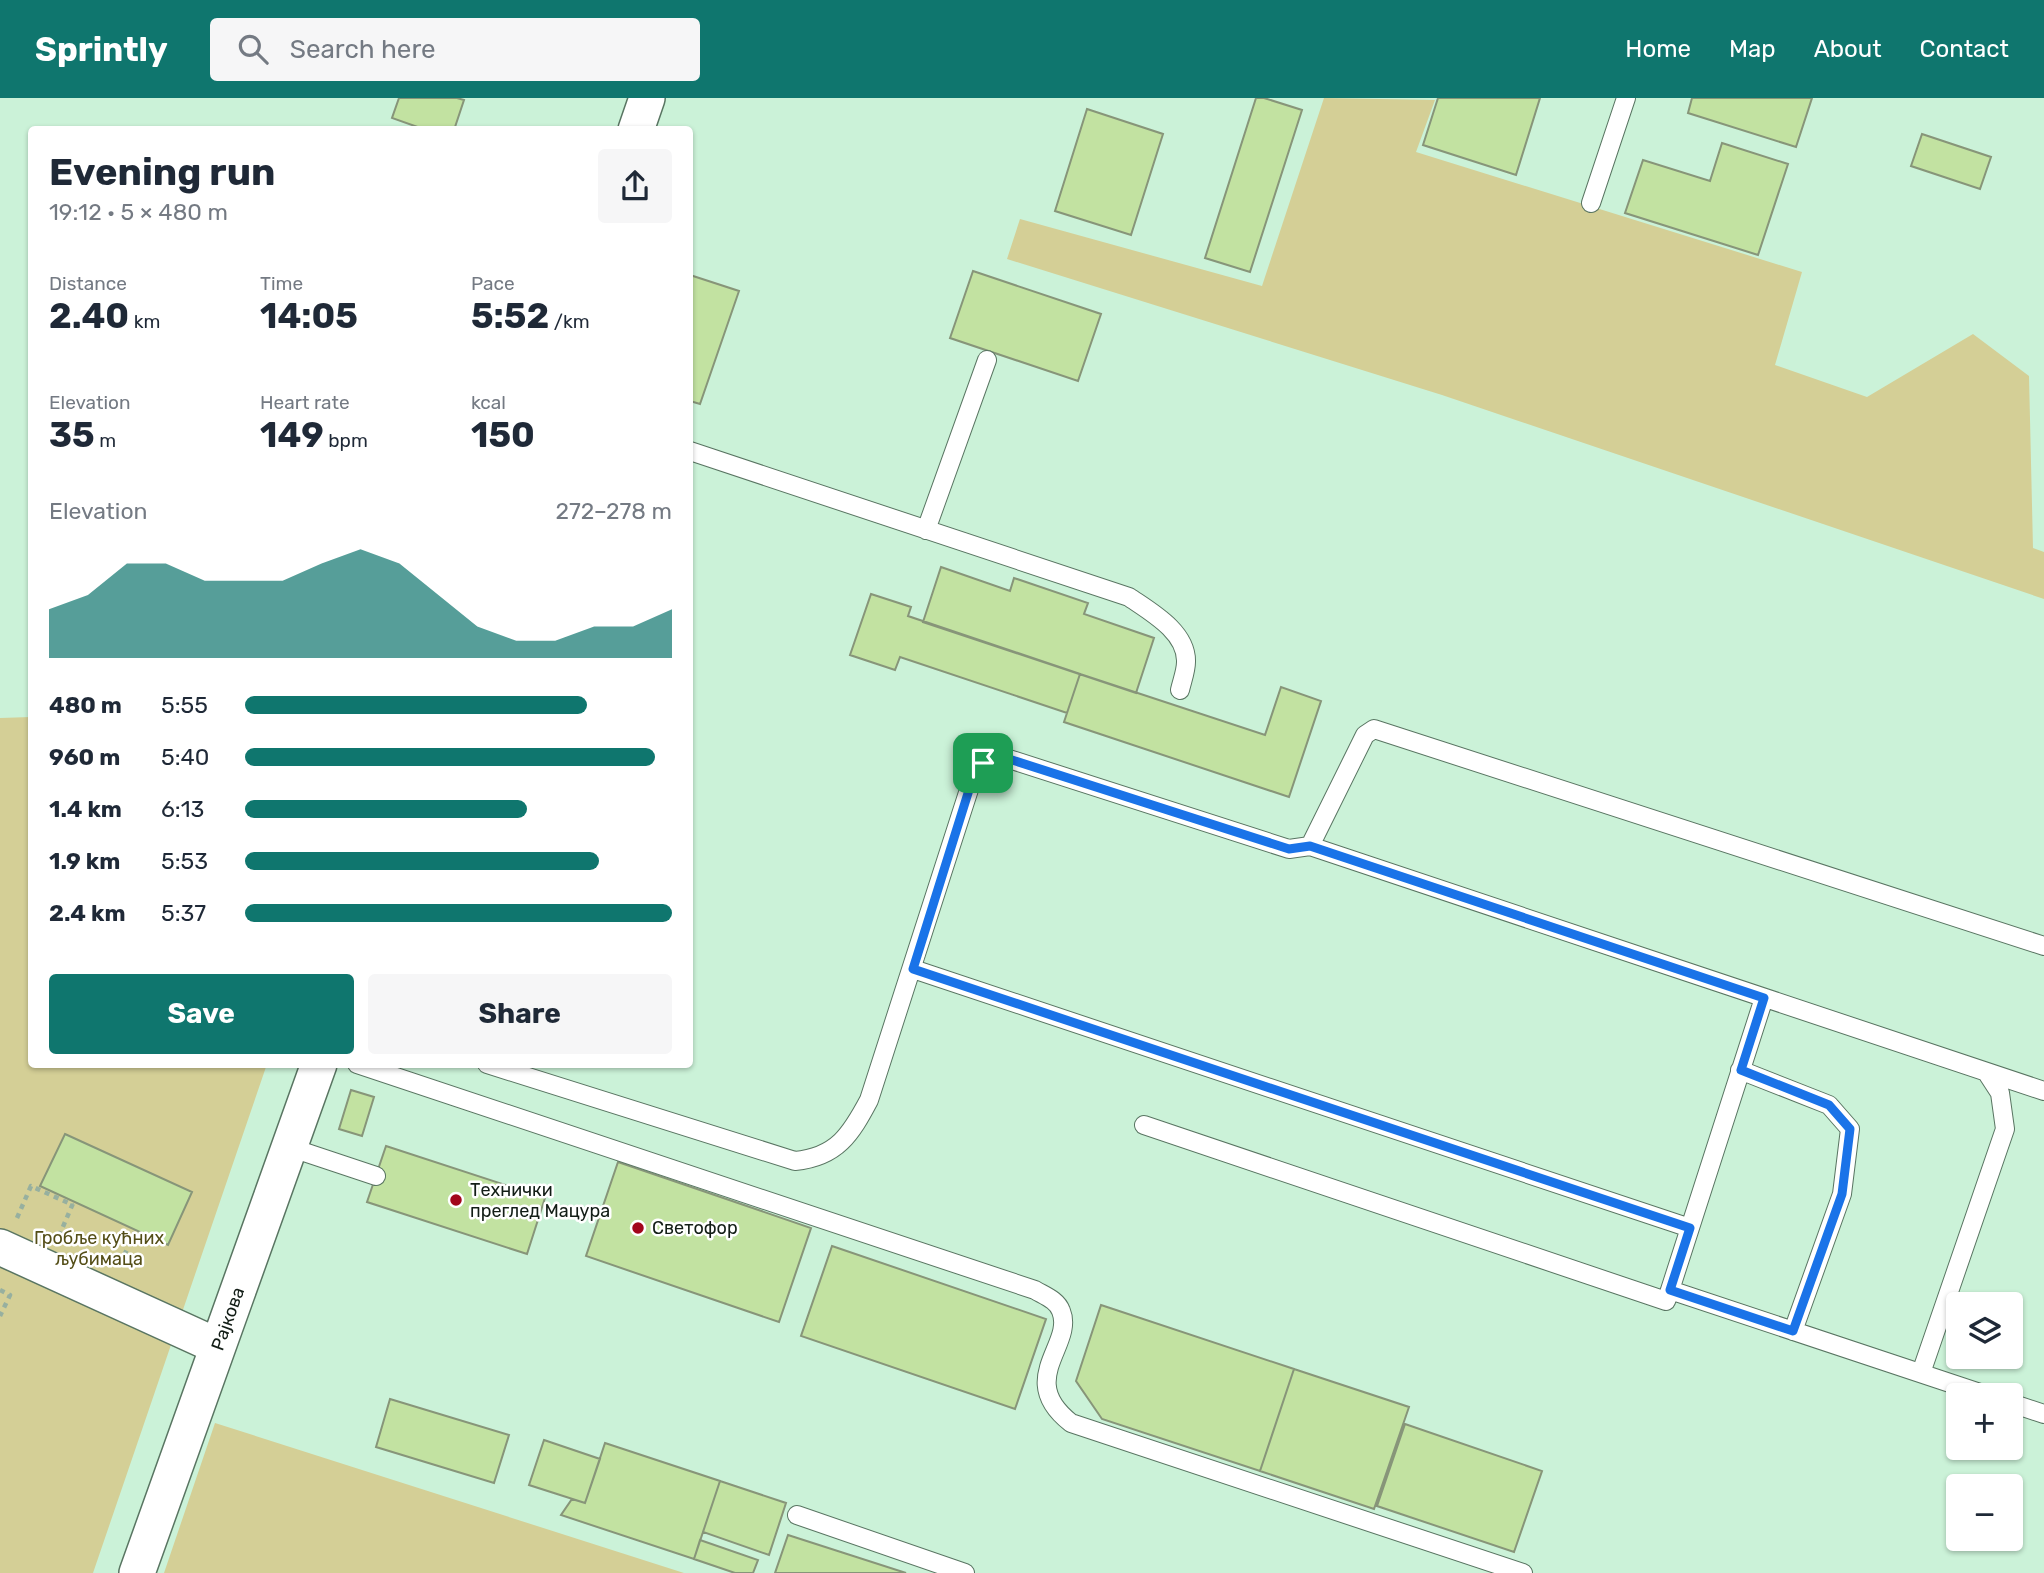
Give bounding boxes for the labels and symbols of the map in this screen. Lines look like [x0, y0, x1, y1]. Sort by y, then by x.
pin [953, 733, 1013, 793]
place label: Технички преглед Мацура [470, 1179, 610, 1222]
marker: Технички преглед Мацура [448, 1192, 464, 1208]
place label: Светофор [652, 1217, 738, 1239]
marker: Светофор [630, 1220, 646, 1236]
park label: Гробље кућних љубимаца [34, 1227, 164, 1270]
street label: Рајкова [206, 1284, 249, 1353]

